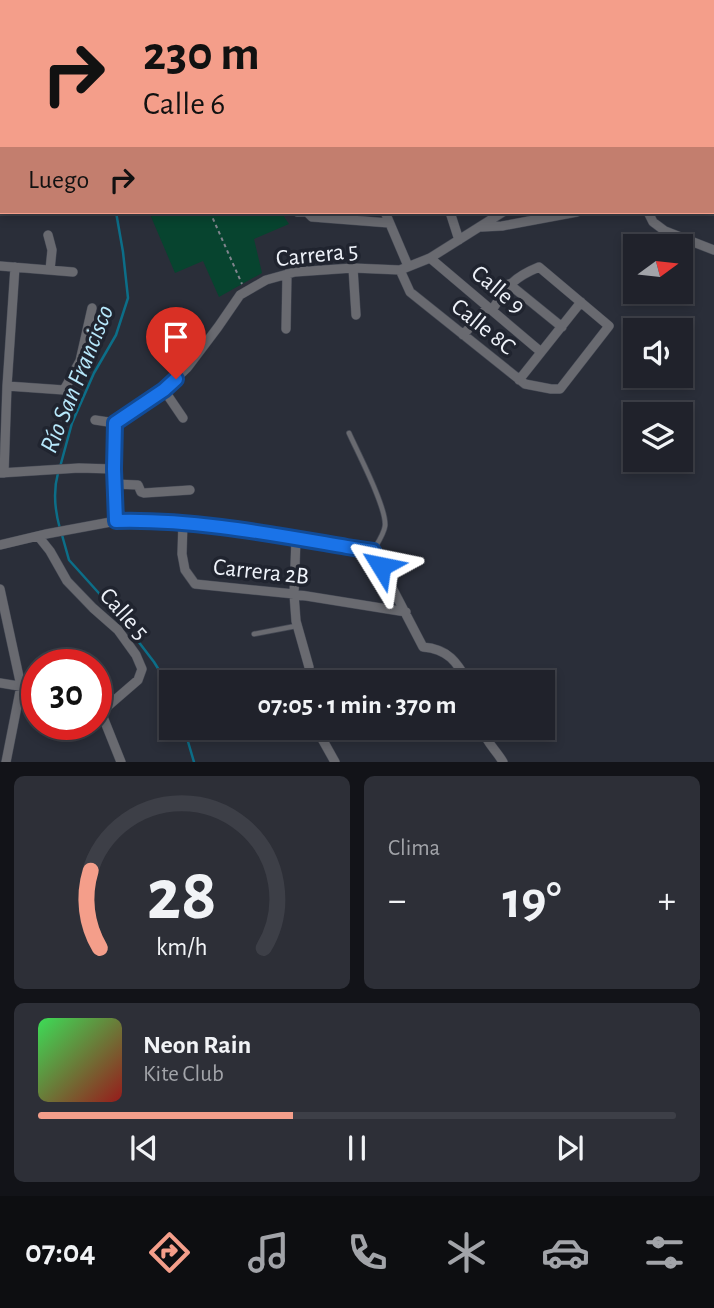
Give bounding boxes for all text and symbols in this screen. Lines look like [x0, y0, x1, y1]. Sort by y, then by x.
icon: right [28, 28, 119, 119]
text: 230 m [143, 30, 260, 79]
text: Calle 6 [143, 88, 225, 120]
icon: right [103, 161, 141, 199]
text: Luego [28, 167, 89, 193]
north arrow [623, 234, 693, 304]
map controls [623, 234, 693, 472]
street label: Carrera 5 [275, 239, 359, 271]
street label: Calle 9 [467, 261, 529, 319]
street label: Calle 8C [447, 294, 519, 360]
water label: Río San Francisco [36, 301, 118, 457]
pin [146, 307, 206, 379]
icon: arrive [157, 318, 195, 356]
button: sound [623, 318, 693, 388]
button: layers [623, 402, 693, 472]
position arrow [344, 529, 418, 603]
street label: Carrera 2B [212, 555, 310, 589]
street label: Calle 5 [95, 583, 153, 645]
speed limit sign: 30 [21, 649, 112, 740]
text: 07:05 · 1 min · 370 m [258, 692, 456, 718]
text: Clima [388, 837, 440, 860]
text: 28 [147, 861, 217, 934]
text: 19° [502, 875, 562, 927]
text: − [388, 882, 406, 920]
text: + [658, 882, 676, 920]
text: km/h [156, 935, 208, 960]
text: Neon Rain [143, 1032, 251, 1058]
text: Kite Club [143, 1063, 224, 1086]
icon: previous [125, 1129, 163, 1167]
icon: pause [338, 1129, 376, 1167]
icon: next [551, 1129, 589, 1167]
icon: directions [145, 1228, 194, 1277]
icon: music [244, 1228, 293, 1277]
icon: phone [343, 1228, 392, 1277]
icon: climate [442, 1228, 491, 1277]
icon: car [541, 1228, 590, 1277]
icon: filters [640, 1228, 689, 1277]
text: 07:04 [25, 1236, 96, 1268]

